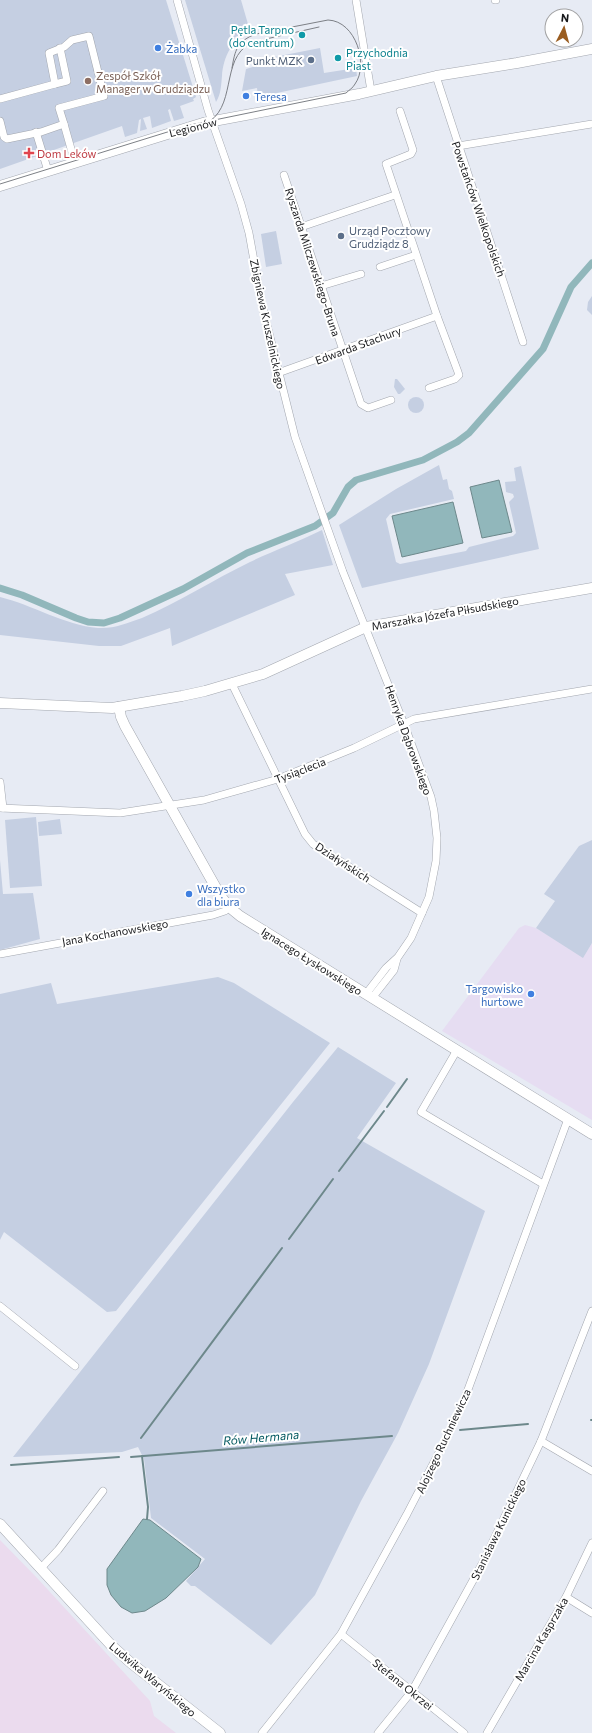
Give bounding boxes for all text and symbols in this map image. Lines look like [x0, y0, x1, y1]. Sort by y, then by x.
north arrow [544, 8, 584, 48]
text: N [560, 11, 570, 24]
place label: Pętla Tarpno (do centrum) [229, 23, 294, 49]
marker: Pętla Tarpno (do centrum) [297, 30, 307, 40]
place label: Żabka [166, 41, 197, 55]
marker: Żabka [153, 43, 163, 53]
place label: Przychodnia Piast [346, 46, 408, 72]
marker: Przychodnia Piast [333, 53, 343, 63]
place label: Punkt MZK [246, 54, 304, 67]
marker: Punkt MZK [306, 55, 316, 65]
place label: Zespół Szkół Manager w Grudziądzu [96, 69, 210, 95]
marker: Zespół Szkół Manager w Grudziądzu [83, 76, 93, 86]
place label: Teresa [254, 90, 287, 103]
marker: Teresa [241, 91, 251, 101]
street label: Legionów [168, 115, 219, 139]
street label: Powstańców Wielkopolskich [450, 140, 508, 278]
place label: Dom Leków [37, 147, 97, 160]
marker: Dom Leków [24, 148, 34, 158]
street label: Ryszarda Milczewskiego-Bruna [283, 186, 343, 338]
place label: Urząd Pocztowy Grudziądz 8 [349, 224, 431, 250]
marker: Urząd Pocztowy Grudziądz 8 [336, 231, 346, 241]
street label: Zbigniewa Kruszelnickiego [248, 258, 288, 391]
street label: Edwarda Stachury [313, 323, 403, 367]
street label: Marszałka Józefa Piłsudskiego [370, 594, 520, 633]
street label: Henryka Dąbrowskiego [383, 683, 435, 797]
street label: Tysiąclecia [273, 754, 327, 786]
street label: Działyńskich [313, 839, 373, 885]
place label: Wszystko dla biura [197, 882, 246, 908]
marker: Wszystko dla biura [184, 889, 194, 899]
street label: Jana Kochanowskiego [61, 916, 170, 949]
street label: Ignacego Łyskowskiego [259, 925, 365, 998]
place label: Targowisko hurtowe [466, 982, 523, 1008]
marker: Targowisko hurtowe [526, 989, 536, 999]
street label: Alojzego Ruchniewicza [413, 1387, 473, 1495]
water label: Rów Hermana [222, 1427, 300, 1447]
street label: Stanisława Kunickiego [468, 1476, 528, 1582]
street label: Marcina Kasprzaka [512, 1595, 570, 1683]
street label: Ludwika Waryńskiego [107, 1639, 199, 1719]
street label: Stefana Okrzei [370, 1656, 436, 1712]

